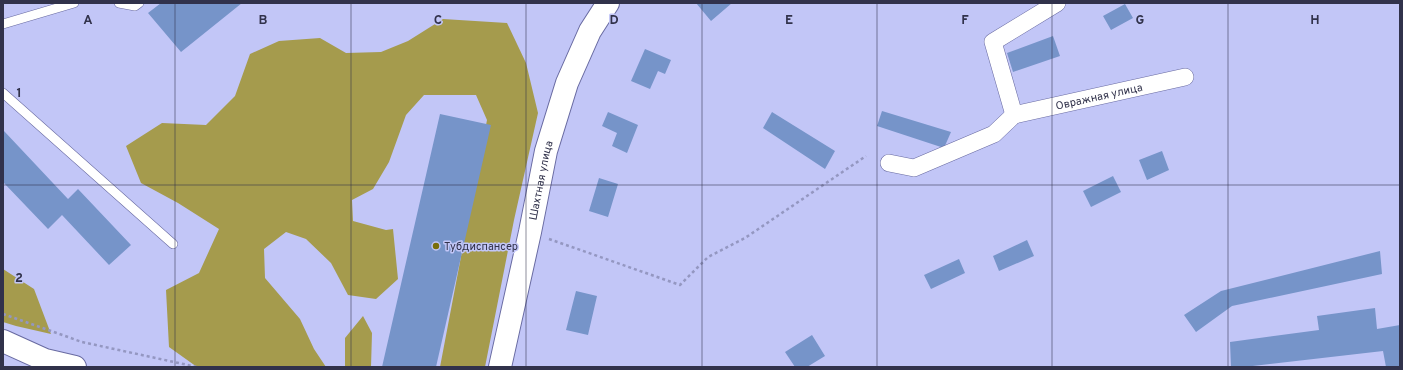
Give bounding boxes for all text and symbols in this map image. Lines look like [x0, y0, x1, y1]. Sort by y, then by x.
text: A [83, 13, 93, 29]
text: B [259, 13, 268, 29]
text: C [434, 13, 442, 29]
text: D [609, 13, 619, 29]
text: E [785, 13, 793, 29]
text: F [961, 13, 969, 29]
text: G [1136, 13, 1145, 29]
text: H [1310, 13, 1320, 29]
street label: Овражная улица [1054, 81, 1144, 114]
text: 1 [16, 86, 22, 102]
street label: Шахтная улица [526, 139, 557, 222]
place label: Тубдиспансер [444, 240, 518, 254]
marker: Тубдиспансер [431, 241, 441, 251]
text: 2 [15, 271, 23, 287]

